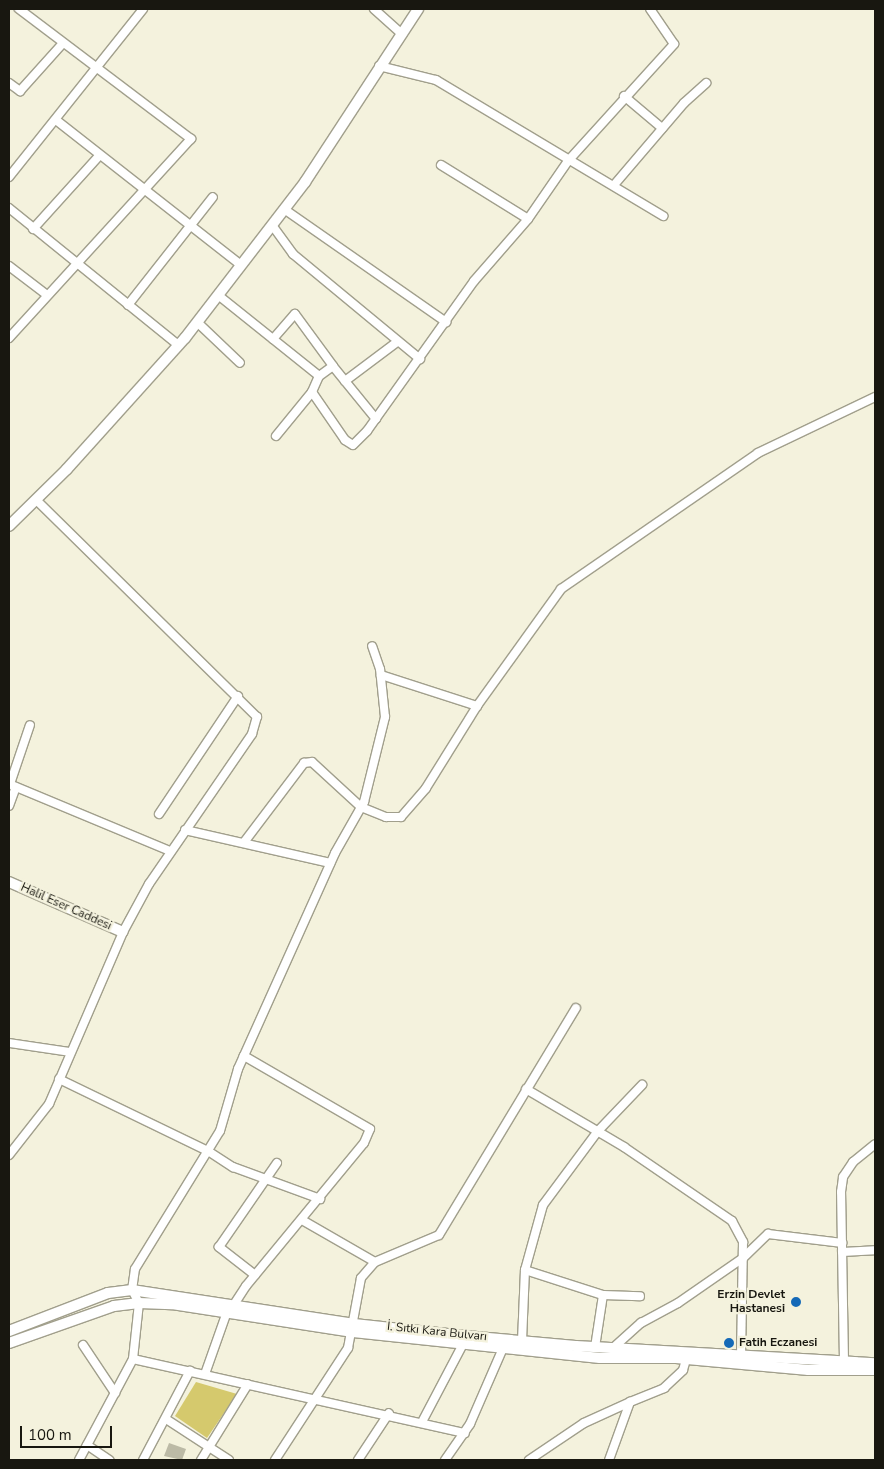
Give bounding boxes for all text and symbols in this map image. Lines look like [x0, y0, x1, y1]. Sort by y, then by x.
street label: Halil Eser Caddesi [18, 880, 114, 934]
place label: Erzin Devlet Hastanesi [717, 1288, 785, 1316]
marker: Erzin Devlet Hastanesi [789, 1295, 803, 1309]
street label: İ. Sıtkı Kara Bulvarı [386, 1320, 488, 1344]
place label: Fatih Eczanesi [739, 1336, 817, 1350]
marker: Fatih Eczanesi [723, 1337, 735, 1349]
scale bar [22, 1416, 115, 1448]
text: 100 m [28, 1425, 72, 1445]

